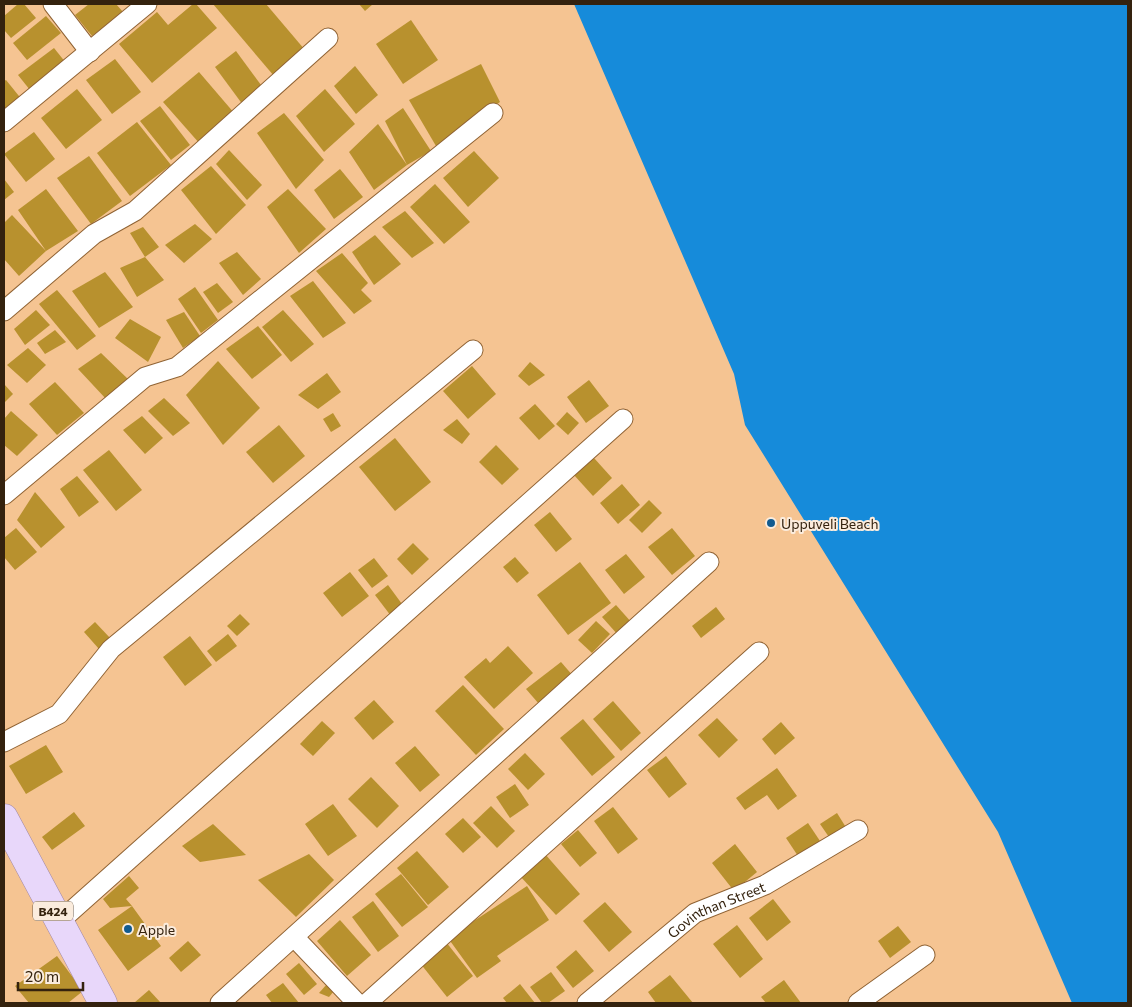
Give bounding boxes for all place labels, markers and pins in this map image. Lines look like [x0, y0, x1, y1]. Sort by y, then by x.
place label: Uppuveli Beach [781, 515, 878, 532]
marker: Uppuveli Beach [765, 517, 777, 529]
place label: Apple [138, 921, 175, 938]
marker: Apple [122, 923, 134, 935]

